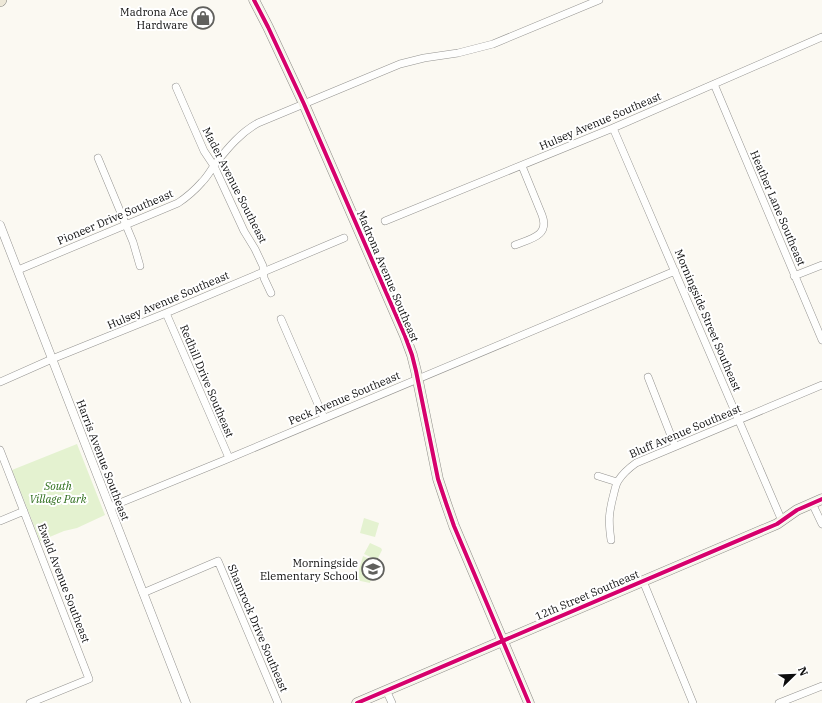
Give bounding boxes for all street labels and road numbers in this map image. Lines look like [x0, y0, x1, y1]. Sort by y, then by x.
street label: Hulsey Avenue Southeast [537, 89, 663, 153]
street label: Mader Avenue Southeast [200, 125, 270, 245]
street label: Heather Lane Southeast [747, 148, 809, 268]
street label: Pioneer Drive Southeast [55, 186, 175, 248]
street label: Madrona Avenue Southeast [354, 208, 422, 344]
street label: Morningside Street Southeast [672, 247, 744, 393]
street label: Hulsey Avenue Southeast [105, 268, 231, 332]
street label: Redhill Drive Southeast [177, 323, 237, 440]
street label: Peck Avenue Southeast [286, 368, 402, 428]
street label: Harris Avenue Southeast [73, 398, 133, 523]
street label: Bluff Avenue Southeast [627, 401, 743, 461]
street label: Ewald Avenue Southeast [35, 521, 93, 645]
street label: Shamrock Drive Southeast [225, 562, 291, 694]
street label: 12th Street Southeast [533, 567, 641, 623]

